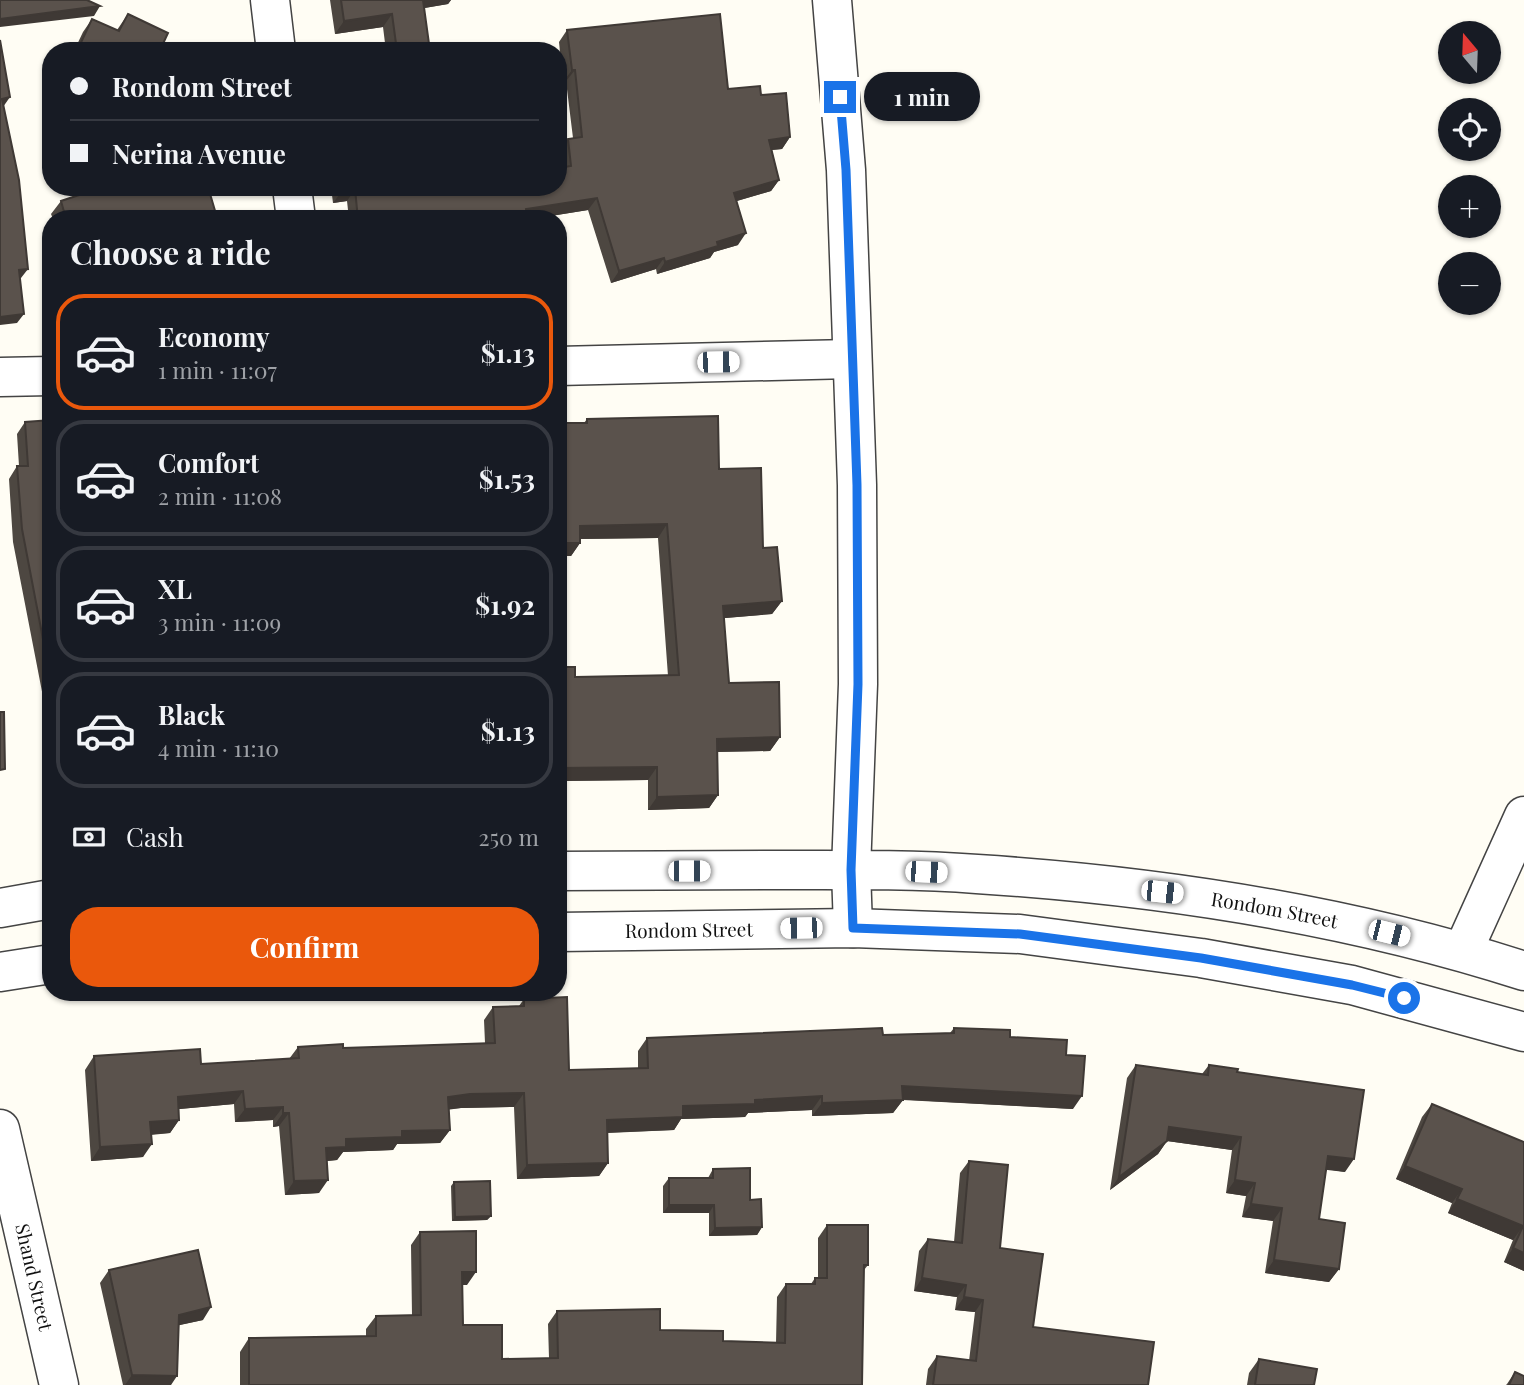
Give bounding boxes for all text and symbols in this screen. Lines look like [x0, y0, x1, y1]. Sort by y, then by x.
north arrow [1438, 21, 1502, 84]
map controls [1438, 21, 1501, 315]
text: Rondom Street [112, 69, 292, 104]
callout: 1 min [864, 72, 980, 122]
route end [824, 81, 856, 113]
text: 1 min [894, 81, 950, 112]
button: locate [1438, 98, 1501, 161]
text: Nerina Avenue [112, 136, 286, 171]
button: + [1438, 175, 1501, 238]
text: Choose a ride [70, 230, 271, 273]
button: − [1438, 252, 1501, 315]
text: Economy [158, 319, 269, 354]
icon: car [74, 321, 137, 384]
text: $1.13 [481, 335, 535, 370]
car [697, 351, 740, 373]
text: 1 min · 11:07 [158, 354, 277, 385]
text: Comfort [158, 445, 259, 480]
icon: car [74, 447, 137, 510]
text: $1.53 [479, 461, 535, 496]
text: 2 min · 11:08 [158, 480, 282, 511]
text: XL [158, 571, 192, 606]
icon: car [74, 573, 137, 636]
text: $1.92 [475, 587, 535, 622]
text: 3 min · 11:09 [158, 606, 281, 637]
text: Black [158, 697, 225, 732]
icon: car [74, 699, 137, 762]
text: $1.13 [481, 713, 535, 748]
text: 4 min · 11:10 [158, 732, 279, 763]
icon: cash [70, 818, 108, 856]
text: Cash [126, 819, 184, 854]
text: 250 m [478, 821, 539, 852]
car [669, 861, 711, 882]
car [905, 861, 948, 883]
car [1141, 879, 1184, 905]
street label: Rondom Street [1210, 885, 1341, 933]
button: Confirm [70, 907, 539, 987]
street label: Rondom Street [625, 915, 754, 943]
car [780, 917, 823, 939]
car [1367, 918, 1412, 948]
route start [1388, 982, 1420, 1014]
street label: Shand Street [10, 1221, 60, 1333]

